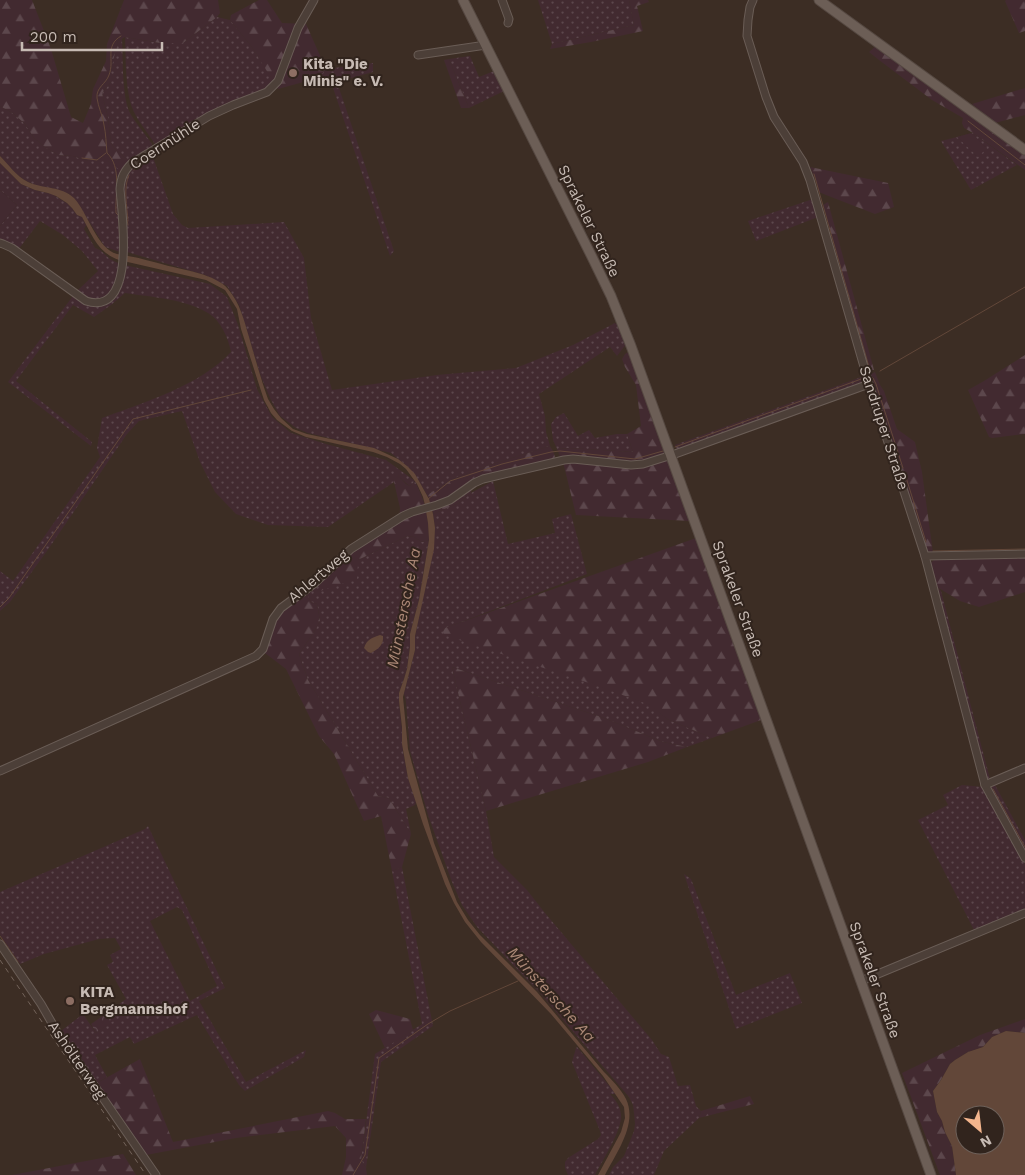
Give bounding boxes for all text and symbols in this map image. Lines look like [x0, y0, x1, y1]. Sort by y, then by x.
scale bar [22, 20, 162, 52]
text: 200 m [30, 28, 77, 46]
place label: Kita "Die Minis" e. V. [303, 55, 383, 90]
marker: Kita "Die Minis" e. V. [287, 67, 299, 79]
street label: Coermühle [126, 115, 204, 173]
street label: Sprakeler Straße [554, 162, 624, 280]
street label: Sandruper Straße [855, 364, 913, 492]
street label: Sprakeler Straße [709, 538, 767, 660]
street label: Ahlertweg [284, 546, 352, 606]
water label: Münstersche Aa [383, 546, 424, 670]
street label: Sprakeler Straße [846, 919, 904, 1041]
water label: Münstersche Aa [504, 943, 600, 1046]
place label: KITA Bergmannshof [80, 983, 188, 1018]
marker: KITA Bergmannshof [64, 995, 76, 1007]
street label: Ashölterweg [44, 1018, 110, 1102]
north arrow [955, 1105, 1005, 1155]
text: N [978, 1132, 994, 1151]

